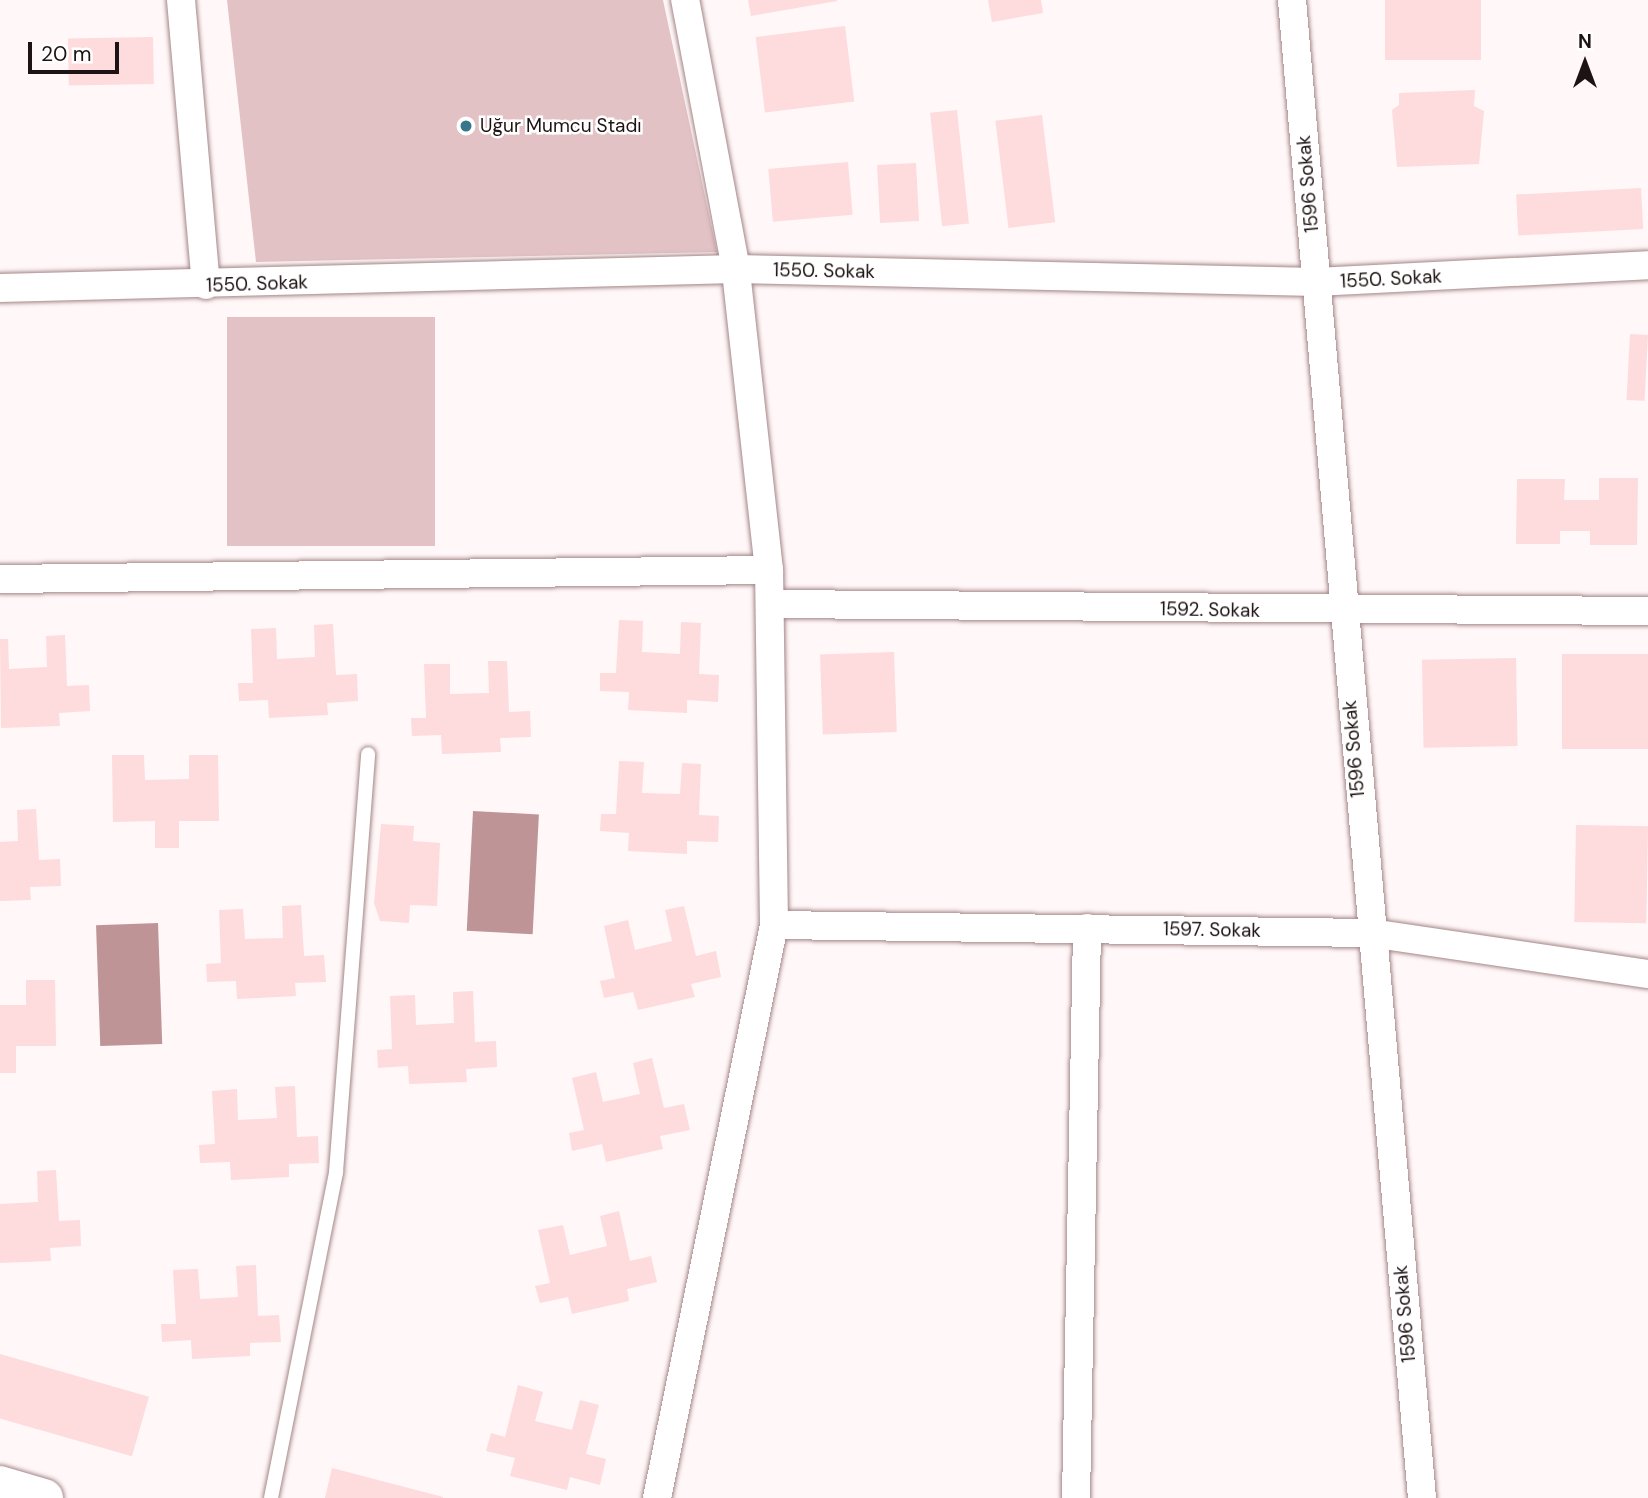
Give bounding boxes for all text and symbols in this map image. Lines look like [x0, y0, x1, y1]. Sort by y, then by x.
scale bar [32, 28, 122, 72]
north arrow [1550, 28, 1620, 98]
text: N [1578, 29, 1592, 54]
text: 20 m [41, 40, 92, 68]
place label: Uğur Mumcu Stadı [480, 115, 642, 137]
marker: Uğur Mumcu Stadı [458, 118, 474, 134]
street label: 1596 Sokak [1292, 134, 1324, 234]
street label: 1550. Sokak [773, 259, 875, 283]
street label: 1550. Sokak [1340, 265, 1442, 293]
street label: 1550. Sokak [206, 271, 308, 297]
street label: 1592. Sokak [1160, 598, 1260, 622]
street label: 1596 Sokak [1338, 699, 1370, 799]
street label: 1597. Sokak [1163, 918, 1261, 942]
street label: 1596 Sokak [1389, 1264, 1421, 1364]

